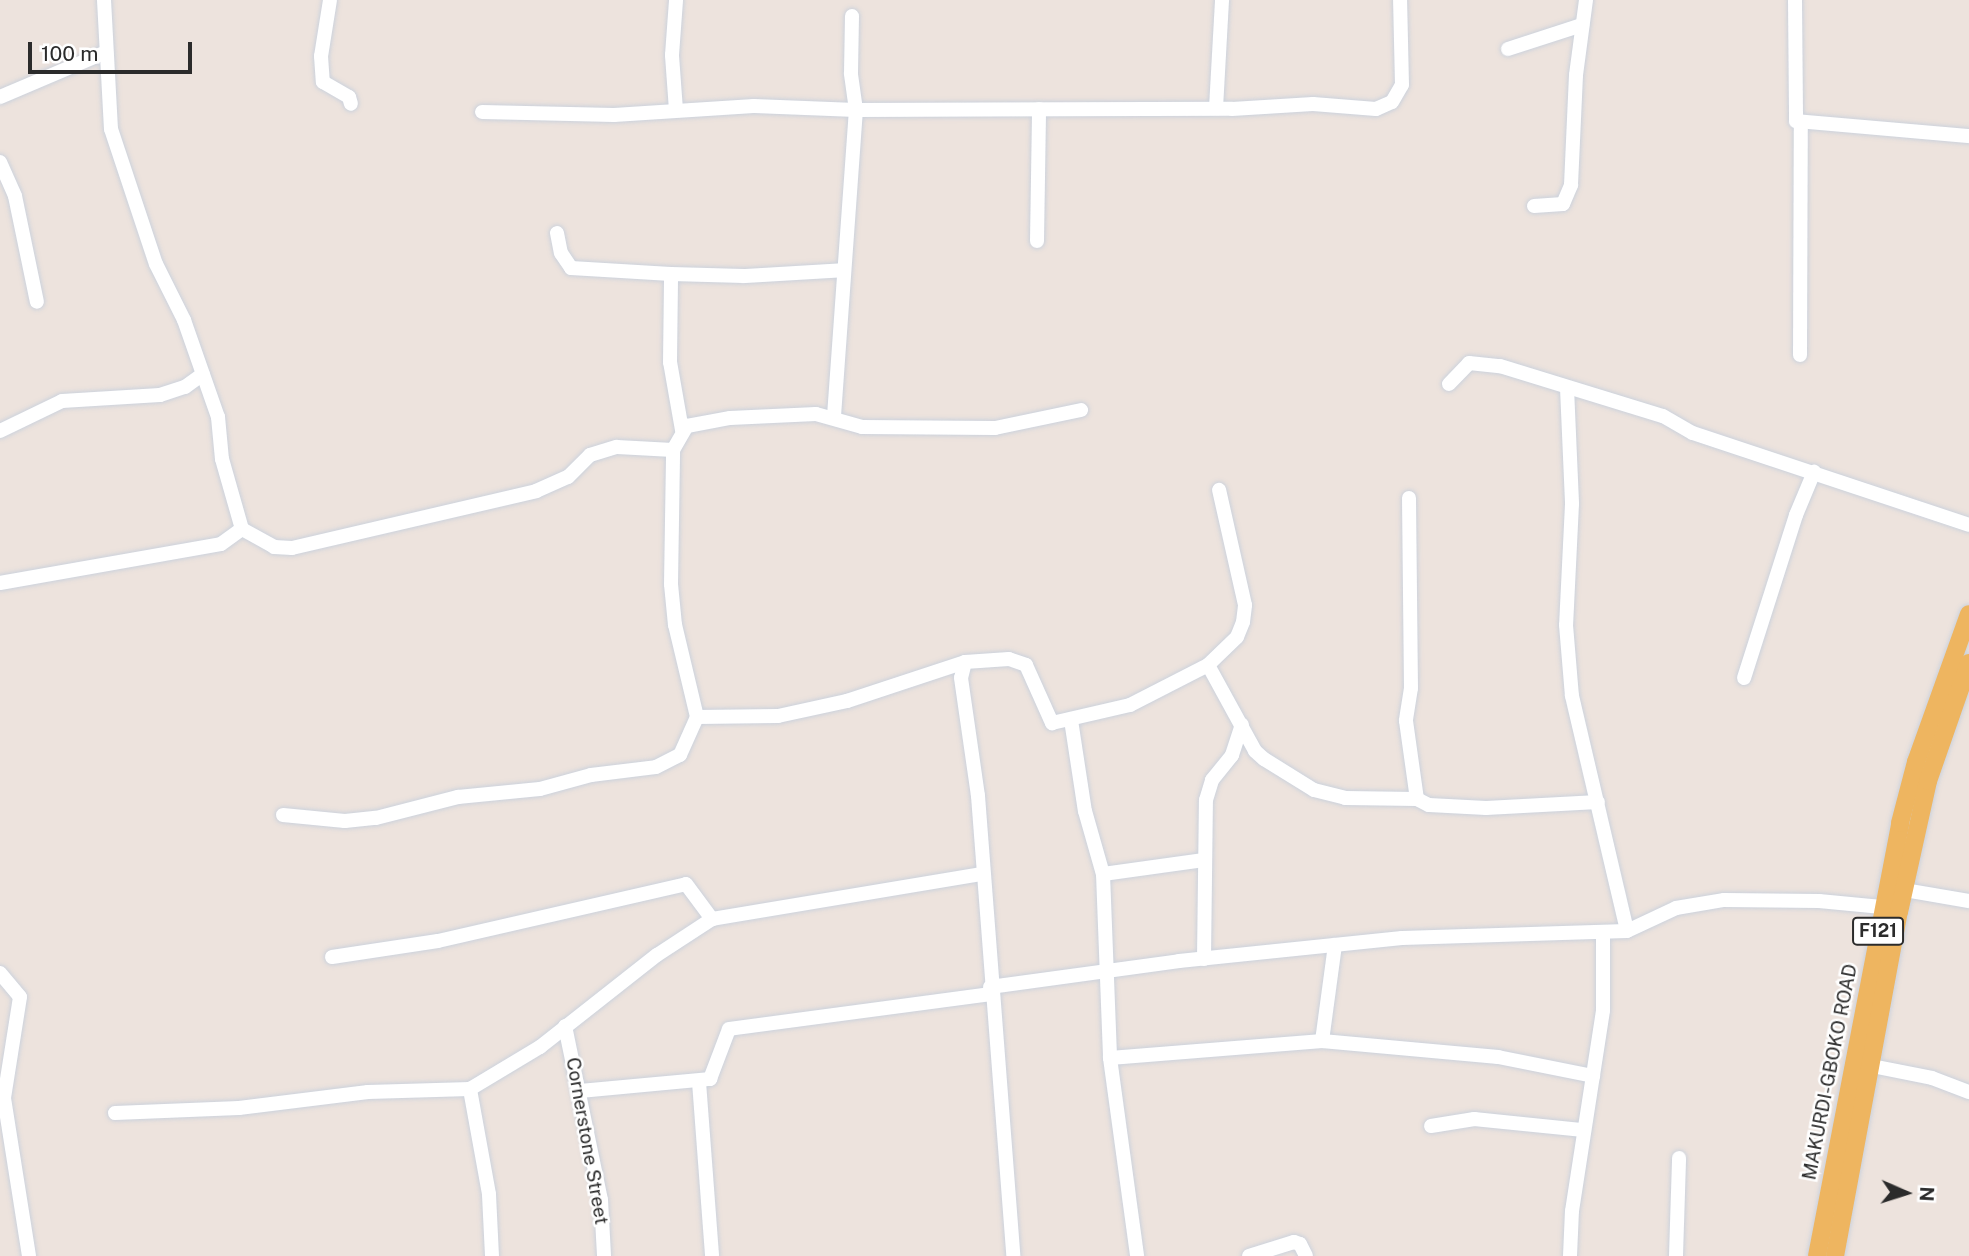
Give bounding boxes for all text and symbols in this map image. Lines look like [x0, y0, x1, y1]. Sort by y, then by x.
scale bar [32, 28, 196, 72]
text: 100 m [41, 41, 98, 66]
road number: F121 [1852, 916, 1904, 946]
street label: MAKURDI-GBOKO ROAD [1798, 962, 1862, 1182]
street label: Cornerstone Street [561, 1056, 613, 1226]
north arrow [1871, 1158, 1941, 1228]
text: N [1916, 1186, 1938, 1202]

